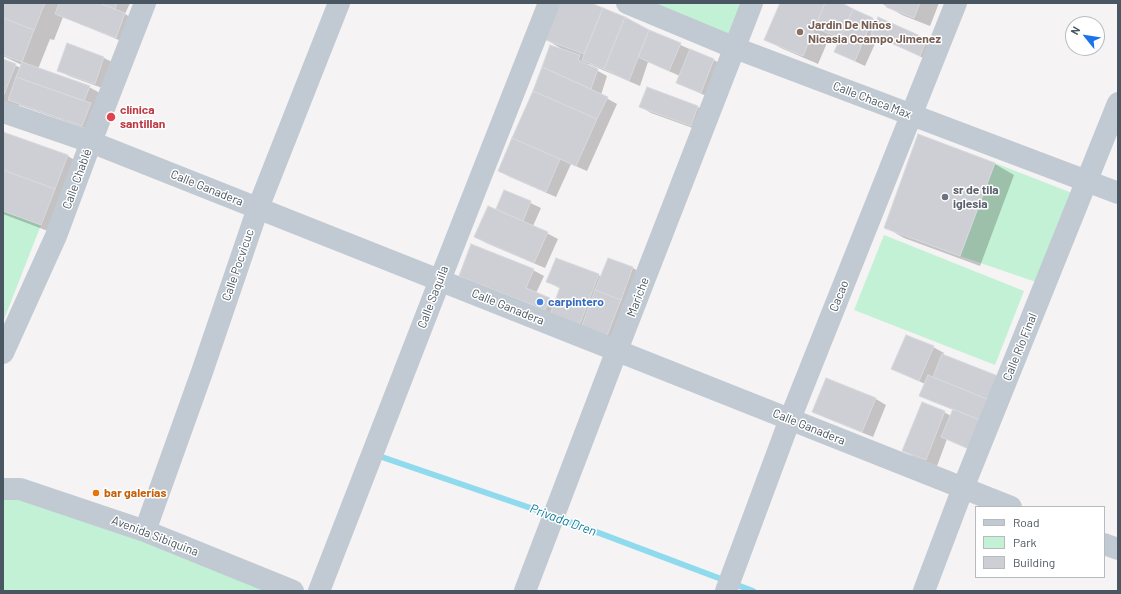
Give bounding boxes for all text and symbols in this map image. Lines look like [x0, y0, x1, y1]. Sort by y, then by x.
north arrow [1065, 16, 1105, 56]
place label: Jardin De Niños Nicasia Ocampo Jimenez [808, 18, 941, 46]
text: N [1068, 24, 1082, 37]
marker: Jardin De Niños Nicasia Ocampo Jimenez [795, 27, 805, 37]
street label: Calle Chaca Max [831, 78, 913, 122]
place label: clínica santillan [120, 103, 165, 131]
marker: clínica santillan [105, 111, 117, 123]
street label: Calle Chablé [59, 147, 95, 211]
street label: Calle Ganadera [169, 167, 245, 209]
place label: sr de tila iglesia [953, 183, 999, 211]
marker: sr de tila iglesia [940, 192, 950, 202]
street label: Calle Pocvicuc [219, 227, 257, 303]
street label: Calle Saquila [414, 264, 452, 330]
street label: Mariche [624, 275, 652, 319]
street label: Cacao [826, 278, 852, 314]
street label: Calle Ganadera [470, 286, 546, 328]
place label: carpintero [548, 295, 604, 309]
marker: carpintero [535, 297, 545, 307]
street label: Calle Río Final [1000, 311, 1040, 383]
street label: Calle Ganadera [771, 406, 847, 448]
place label: bar galerías [104, 486, 166, 500]
marker: bar galerías [91, 488, 101, 498]
water label: Privada Dren [527, 501, 599, 539]
legend [975, 506, 1105, 578]
street label: Avenida Sibiquina [110, 513, 200, 559]
text: Road [1013, 515, 1040, 529]
text: Park [1013, 535, 1037, 549]
text: Building [1013, 555, 1055, 569]

